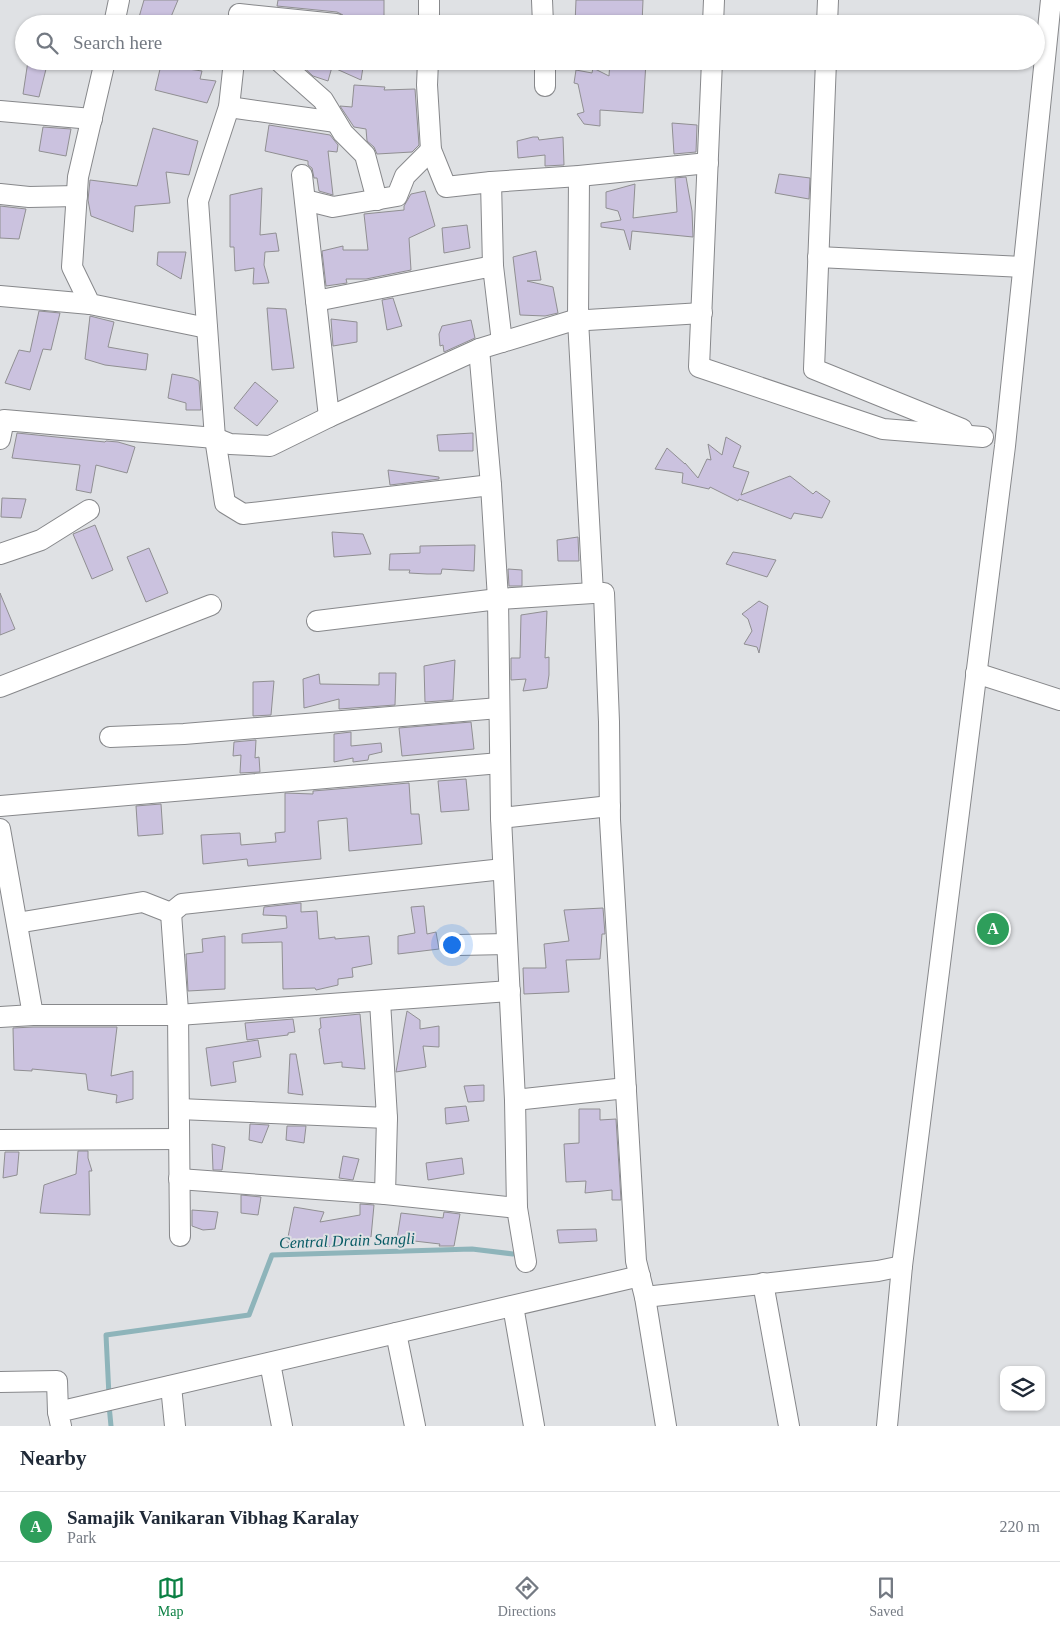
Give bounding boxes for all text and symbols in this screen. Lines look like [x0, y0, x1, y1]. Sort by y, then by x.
search box [15, 15, 1045, 70]
icon: search [33, 29, 61, 57]
text: Search here [73, 32, 162, 53]
pin: A [977, 910, 1009, 948]
your location [439, 932, 465, 958]
water label: Central Drain Sangli [279, 1230, 415, 1252]
map controls [1000, 1366, 1045, 1411]
button: layers [1000, 1366, 1045, 1411]
text: Nearby [20, 1446, 87, 1470]
text: Samajik Vanikaran Vibhag Karalay [67, 1507, 359, 1528]
text: A [30, 1518, 42, 1535]
text: 220 m [1000, 1518, 1040, 1535]
text: Park [67, 1529, 96, 1546]
tab: Map [157, 1574, 185, 1620]
tab: Directions [498, 1574, 556, 1620]
tab: Saved [869, 1574, 903, 1620]

